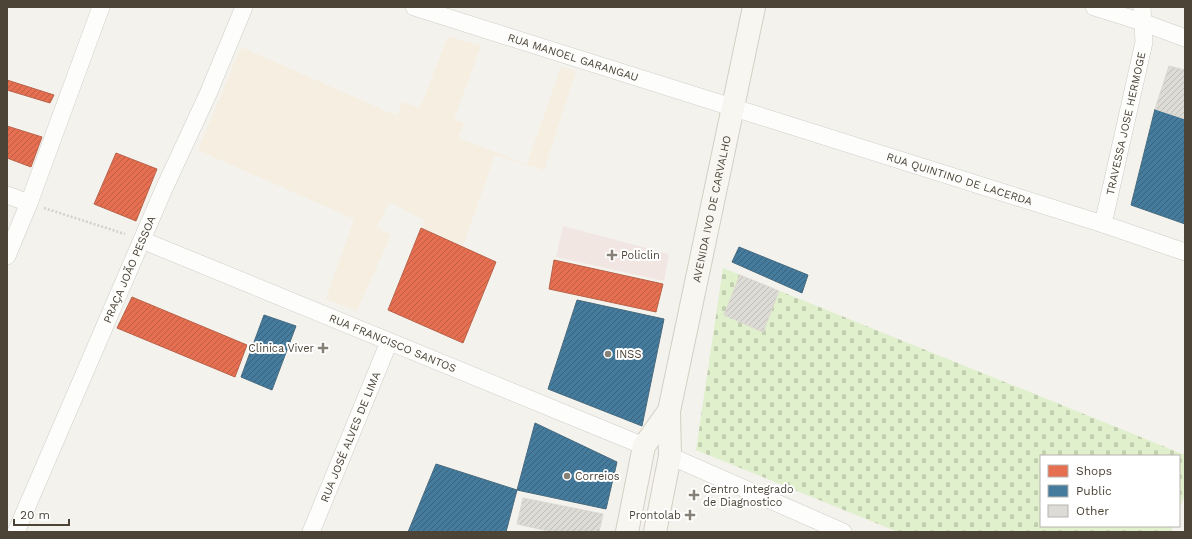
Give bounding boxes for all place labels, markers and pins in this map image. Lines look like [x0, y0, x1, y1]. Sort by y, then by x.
marker: Policlin [606, 249, 618, 261]
place label: Policlin [621, 249, 660, 262]
place label: Clinica Viver [248, 342, 315, 355]
marker: Clinica Viver [317, 342, 329, 354]
place label: INSS [616, 348, 641, 361]
marker: INSS [603, 349, 613, 359]
place label: Correios [575, 470, 620, 483]
marker: Correios [562, 471, 572, 481]
place label: Centro Integrado de Diagnostico [703, 483, 794, 509]
marker: Centro Integrado de Diagnostico [688, 489, 700, 501]
place label: Prontolab [629, 509, 681, 522]
marker: Prontolab [684, 509, 696, 521]

